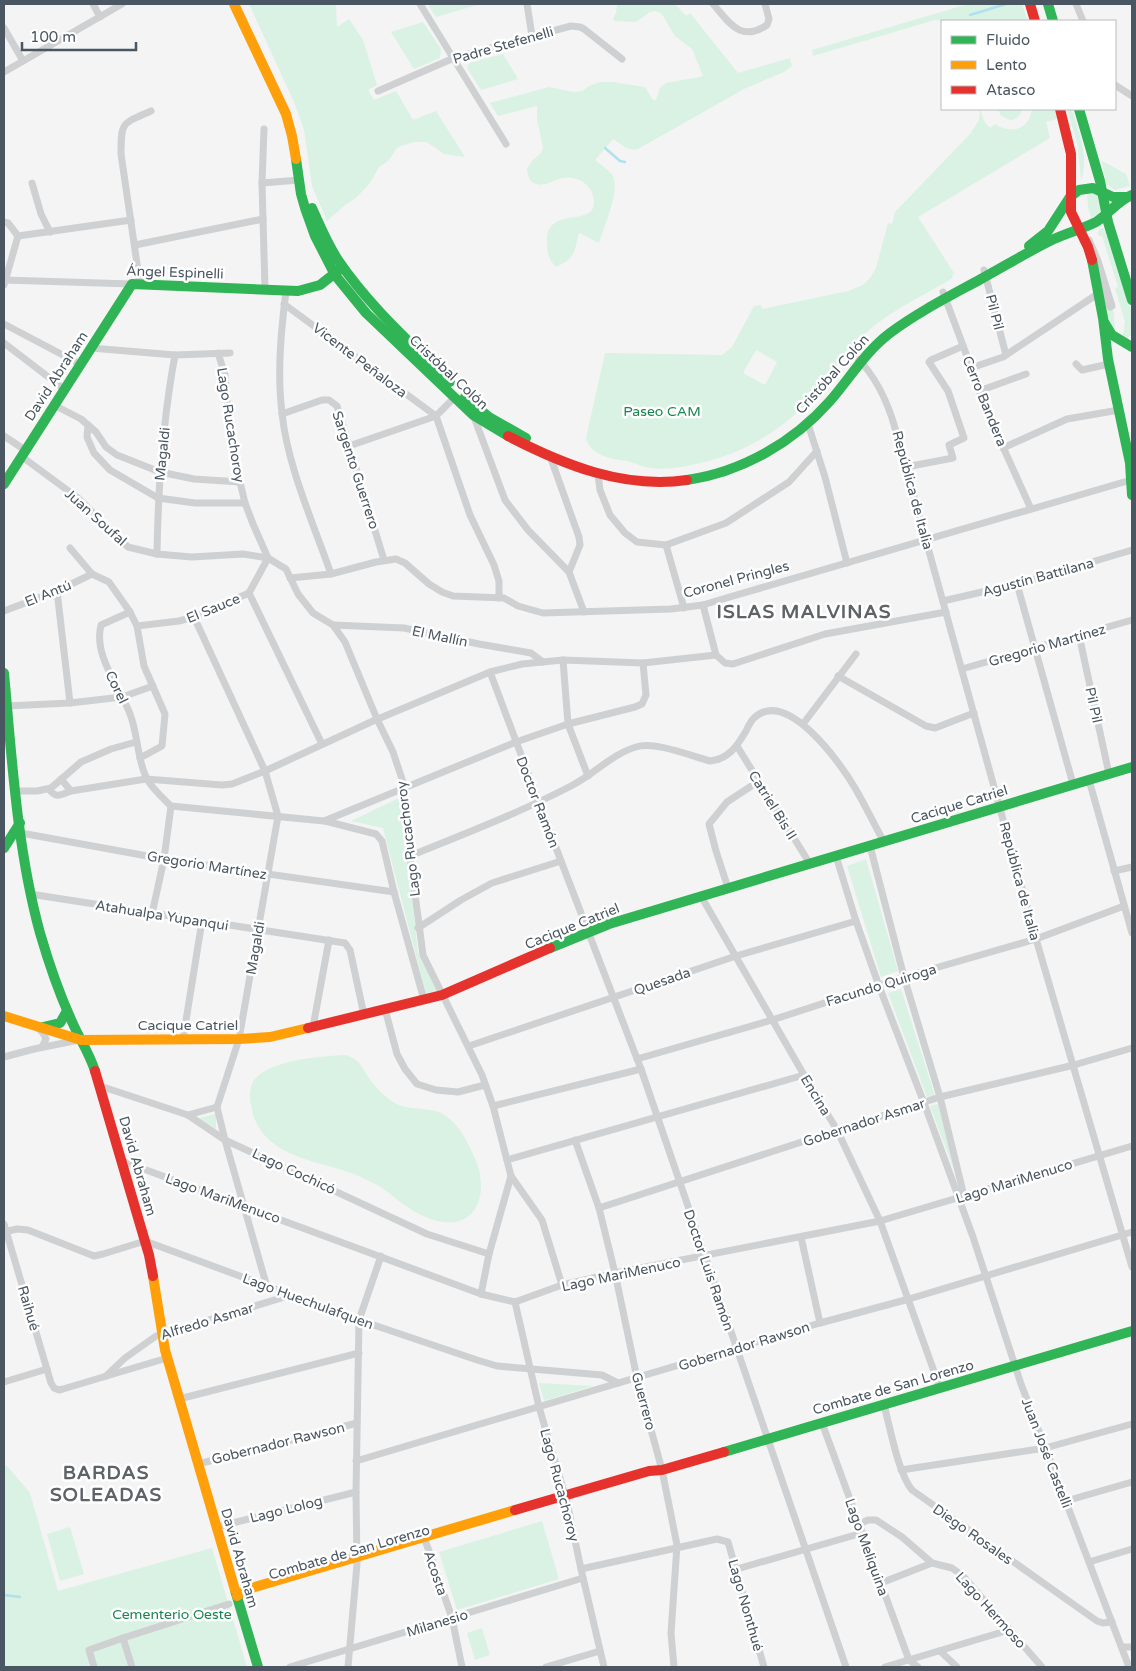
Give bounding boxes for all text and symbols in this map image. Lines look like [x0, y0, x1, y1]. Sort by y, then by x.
scale bar [22, 20, 136, 52]
legend [941, 20, 1116, 110]
street label: Padre Stefenelli [451, 23, 555, 68]
text: 100 m [30, 28, 76, 46]
text: Fluido [986, 31, 1030, 49]
text: Lento [986, 56, 1027, 74]
text: Atasco [986, 81, 1035, 99]
street label: Ángel Espinelli [126, 262, 224, 283]
street label: Pil Pil [982, 293, 1007, 332]
street label: Vicente Peñaloza [309, 319, 410, 401]
street label: David Abraham [21, 328, 92, 424]
street label: Cristóbal Colón [792, 331, 873, 418]
street label: Cristóbal Colón [406, 332, 491, 413]
street label: Cerro Bandera [959, 353, 1010, 449]
street label: Lago Rucachoroy [213, 366, 248, 484]
park label: Paseo CAM [623, 403, 701, 420]
street label: Sargento Guerrero [328, 409, 383, 531]
street label: Magaldi [151, 426, 174, 482]
street label: República de Italia [888, 429, 937, 551]
street label: Juan Soufal [61, 485, 130, 550]
street label: Agustín Battilana [981, 554, 1096, 601]
street label: Coronel Pringles [681, 557, 791, 602]
street label: El Antú [22, 576, 74, 610]
street label: El Sauce [184, 590, 243, 627]
district label: ISLAS MALVINAS [717, 601, 891, 623]
street label: Gregorio Martínez [987, 621, 1108, 670]
street label: El Mallín [411, 622, 469, 651]
street label: Corel [101, 668, 132, 706]
street label: Pil Pil [1081, 686, 1106, 725]
street label: Doctor Ramón [512, 754, 563, 850]
street label: Catriel Bis II [745, 768, 800, 843]
street label: Lago Rucachoroy [393, 780, 424, 898]
street label: Cacique Catriel [909, 782, 1010, 827]
street label: República de Italia [995, 820, 1044, 942]
street label: Gregorio Martínez [146, 848, 268, 883]
street label: Atahualpa Yupanqui [94, 897, 230, 934]
street label: Cacique Catriel [522, 900, 622, 953]
street label: Magaldi [242, 920, 269, 976]
street label: Facundo Quiroga [824, 961, 938, 1010]
street label: Quesada [632, 964, 693, 999]
street label: Cacique Catriel [138, 1017, 238, 1034]
street label: Encina [797, 1072, 834, 1119]
street label: Gobernador Asmar [801, 1095, 928, 1150]
street label: David Abraham [115, 1114, 160, 1218]
street label: Lago Cochicó [249, 1145, 338, 1198]
street label: Lago MariMenuco [954, 1156, 1075, 1207]
street label: Lago MariMenuco [163, 1170, 283, 1227]
street label: Doctor Luis Ramón [680, 1207, 737, 1333]
street label: Lago MariMenuco [560, 1254, 682, 1295]
street label: Lago Huechulafquen [240, 1270, 376, 1333]
street label: Raihué [14, 1284, 43, 1333]
street label: Alfredo Asmar [159, 1299, 256, 1344]
street label: Gobernador Rawson [676, 1318, 812, 1375]
street label: Combate de San Lorenzo [811, 1356, 976, 1419]
street label: Guerrero [628, 1370, 659, 1432]
street label: Juan José Castelli [1018, 1396, 1075, 1511]
street label: Gobernador Rawson [210, 1419, 346, 1468]
street label: Lago Rucachoroy [536, 1427, 583, 1544]
district label: BARDAS SOLEADAS [50, 1462, 162, 1506]
street label: Lago Lolog [248, 1492, 324, 1527]
street label: Lago Meliquina [841, 1496, 892, 1598]
street label: Diego Rosales [929, 1500, 1016, 1568]
street label: David Abraham [217, 1506, 262, 1610]
street label: Combate de San Lorenzo [267, 1521, 432, 1584]
street label: Acosta [420, 1549, 451, 1598]
street label: Lago Nonthué [724, 1557, 767, 1653]
street label: Lago Hermoso [952, 1569, 1029, 1652]
park label: Cementerio Oeste [112, 1606, 232, 1623]
street label: Milanesio [404, 1606, 470, 1641]

